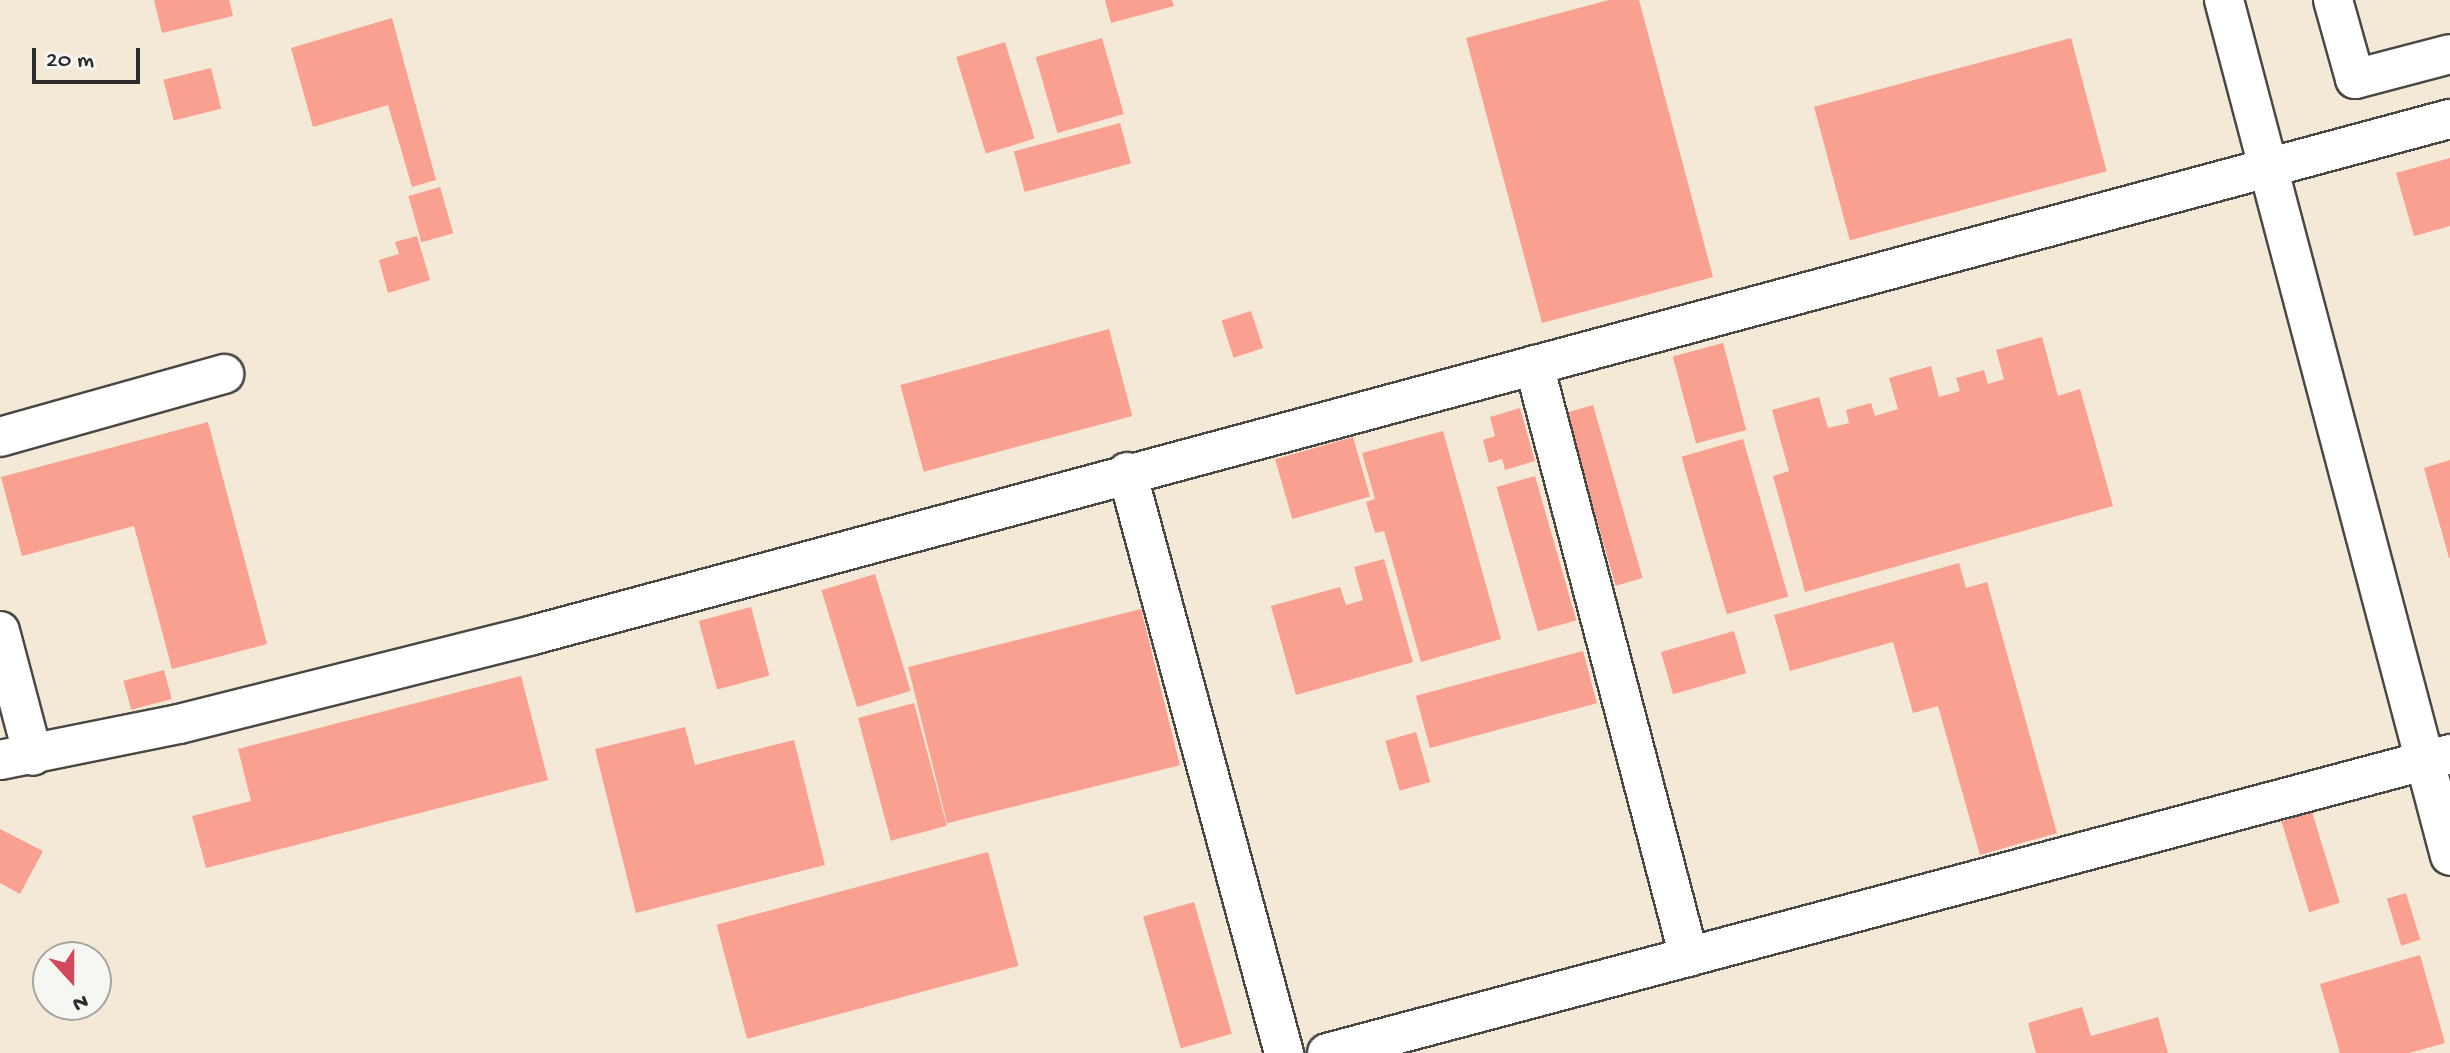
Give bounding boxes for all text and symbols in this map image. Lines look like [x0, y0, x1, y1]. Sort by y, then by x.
scale bar [36, 32, 144, 82]
text: 20 m [46, 47, 94, 76]
north arrow [32, 941, 112, 1021]
text: N [69, 987, 91, 1016]

